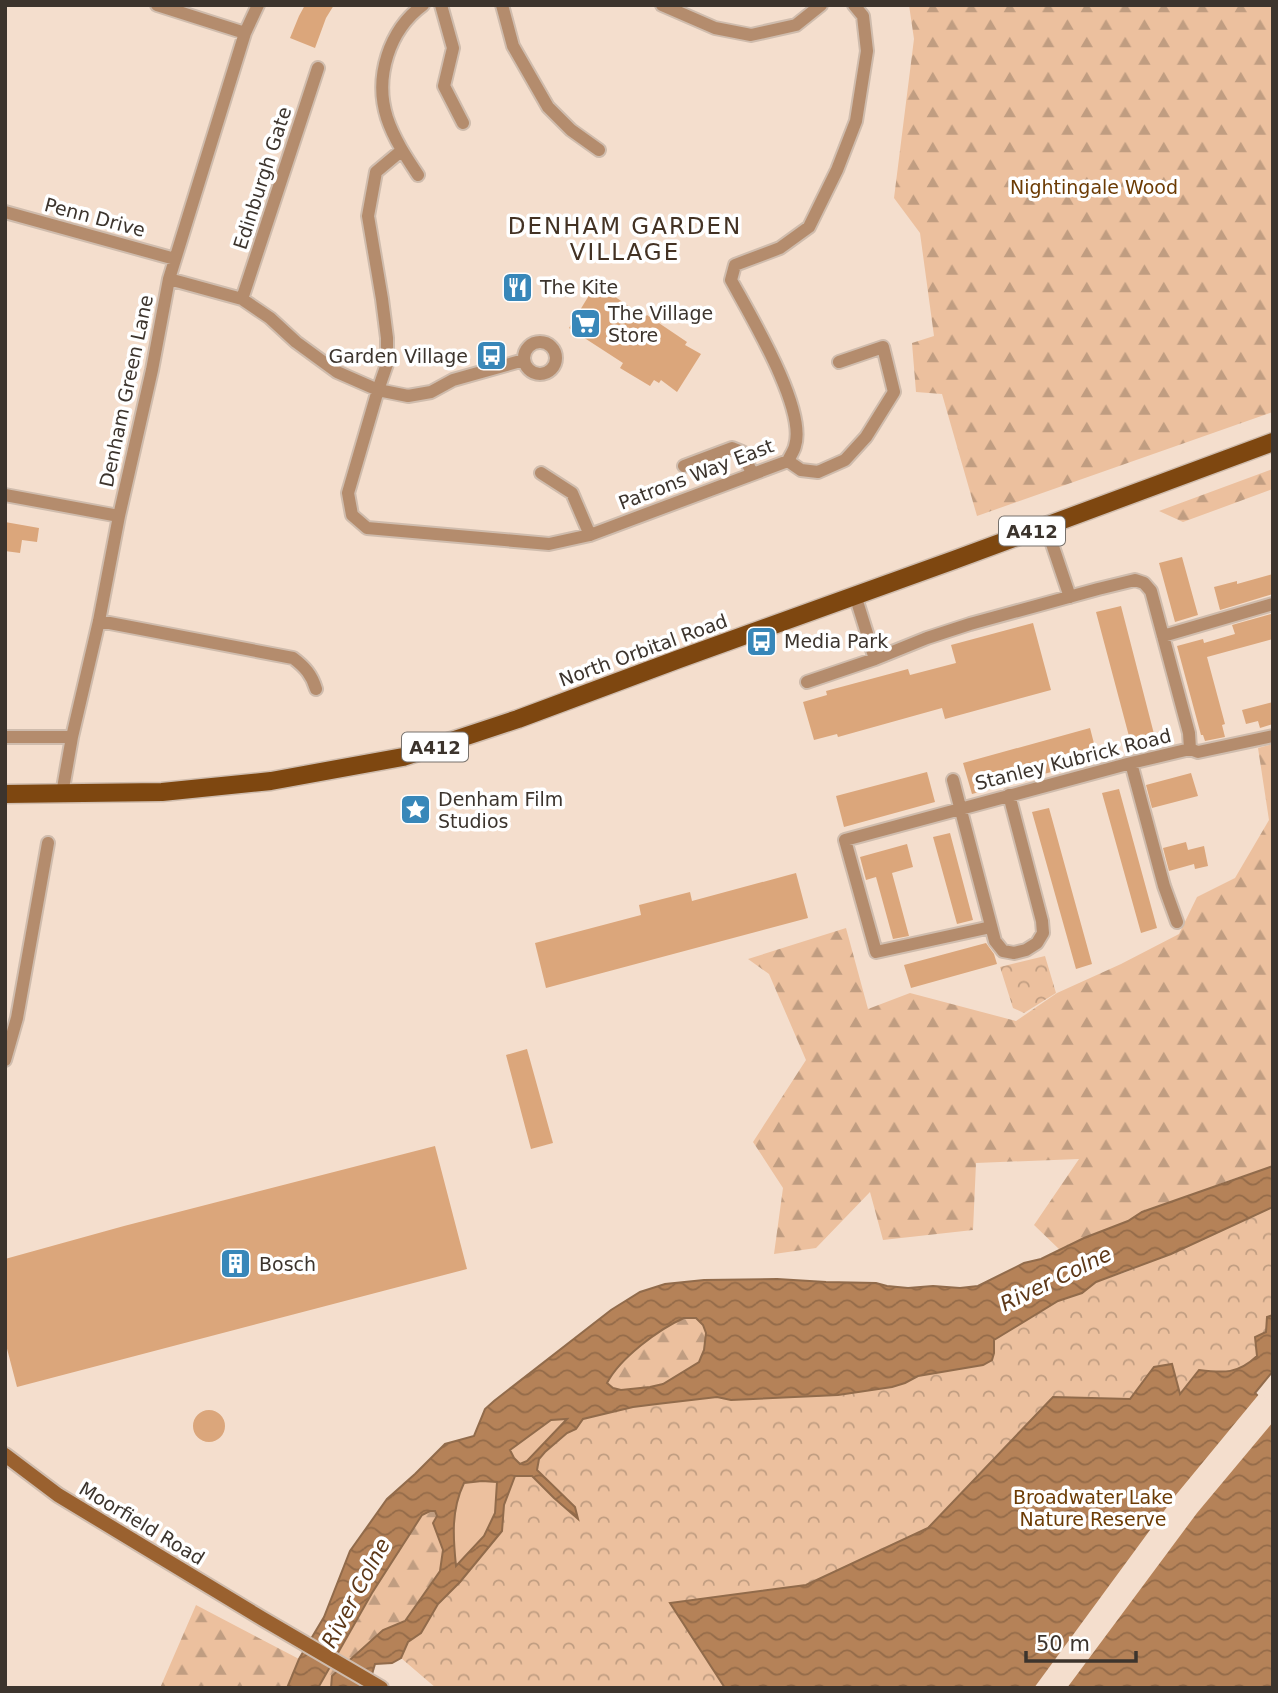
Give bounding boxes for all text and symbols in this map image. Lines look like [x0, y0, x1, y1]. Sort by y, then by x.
street label: Edinburgh Gate [229, 104, 295, 252]
park label: Nightingale Wood [1010, 176, 1178, 198]
street label: Penn Drive [42, 193, 148, 241]
district label: DENHAM GARDEN VILLAGE [508, 213, 742, 265]
restaurant icon: The Kite [500, 270, 534, 304]
place label: The Kite [539, 276, 618, 298]
street label: Denham Green Lane [95, 293, 157, 489]
place label: The Village Store [607, 302, 713, 346]
supermarket icon: The Village Store [568, 307, 602, 341]
bus stop icon: Garden Village [474, 339, 508, 373]
place label: Garden Village [329, 345, 468, 367]
street label: Patrons Way East [615, 434, 777, 514]
road number: A412 [999, 516, 1065, 546]
street label: North Orbital Road [556, 609, 730, 691]
bus stop icon: Media Park [744, 624, 778, 658]
place label: Media Park [784, 630, 888, 652]
street label: Stanley Kubrick Road [973, 724, 1173, 794]
road number: A412 [402, 732, 468, 762]
place label: Denham Film Studios [438, 788, 563, 832]
place icon: Denham Film Studios [398, 793, 432, 827]
water label: River Colne [997, 1242, 1115, 1316]
building icon: Bosch [219, 1247, 253, 1281]
place label: Bosch [259, 1253, 316, 1275]
street label: Moorfield Road [75, 1477, 209, 1569]
park label: Broadwater Lake Nature Reserve [1013, 1486, 1173, 1530]
water label: River Colne [317, 1534, 395, 1652]
scale bar [1026, 1620, 1136, 1664]
text: 50 m [1036, 1632, 1090, 1656]

